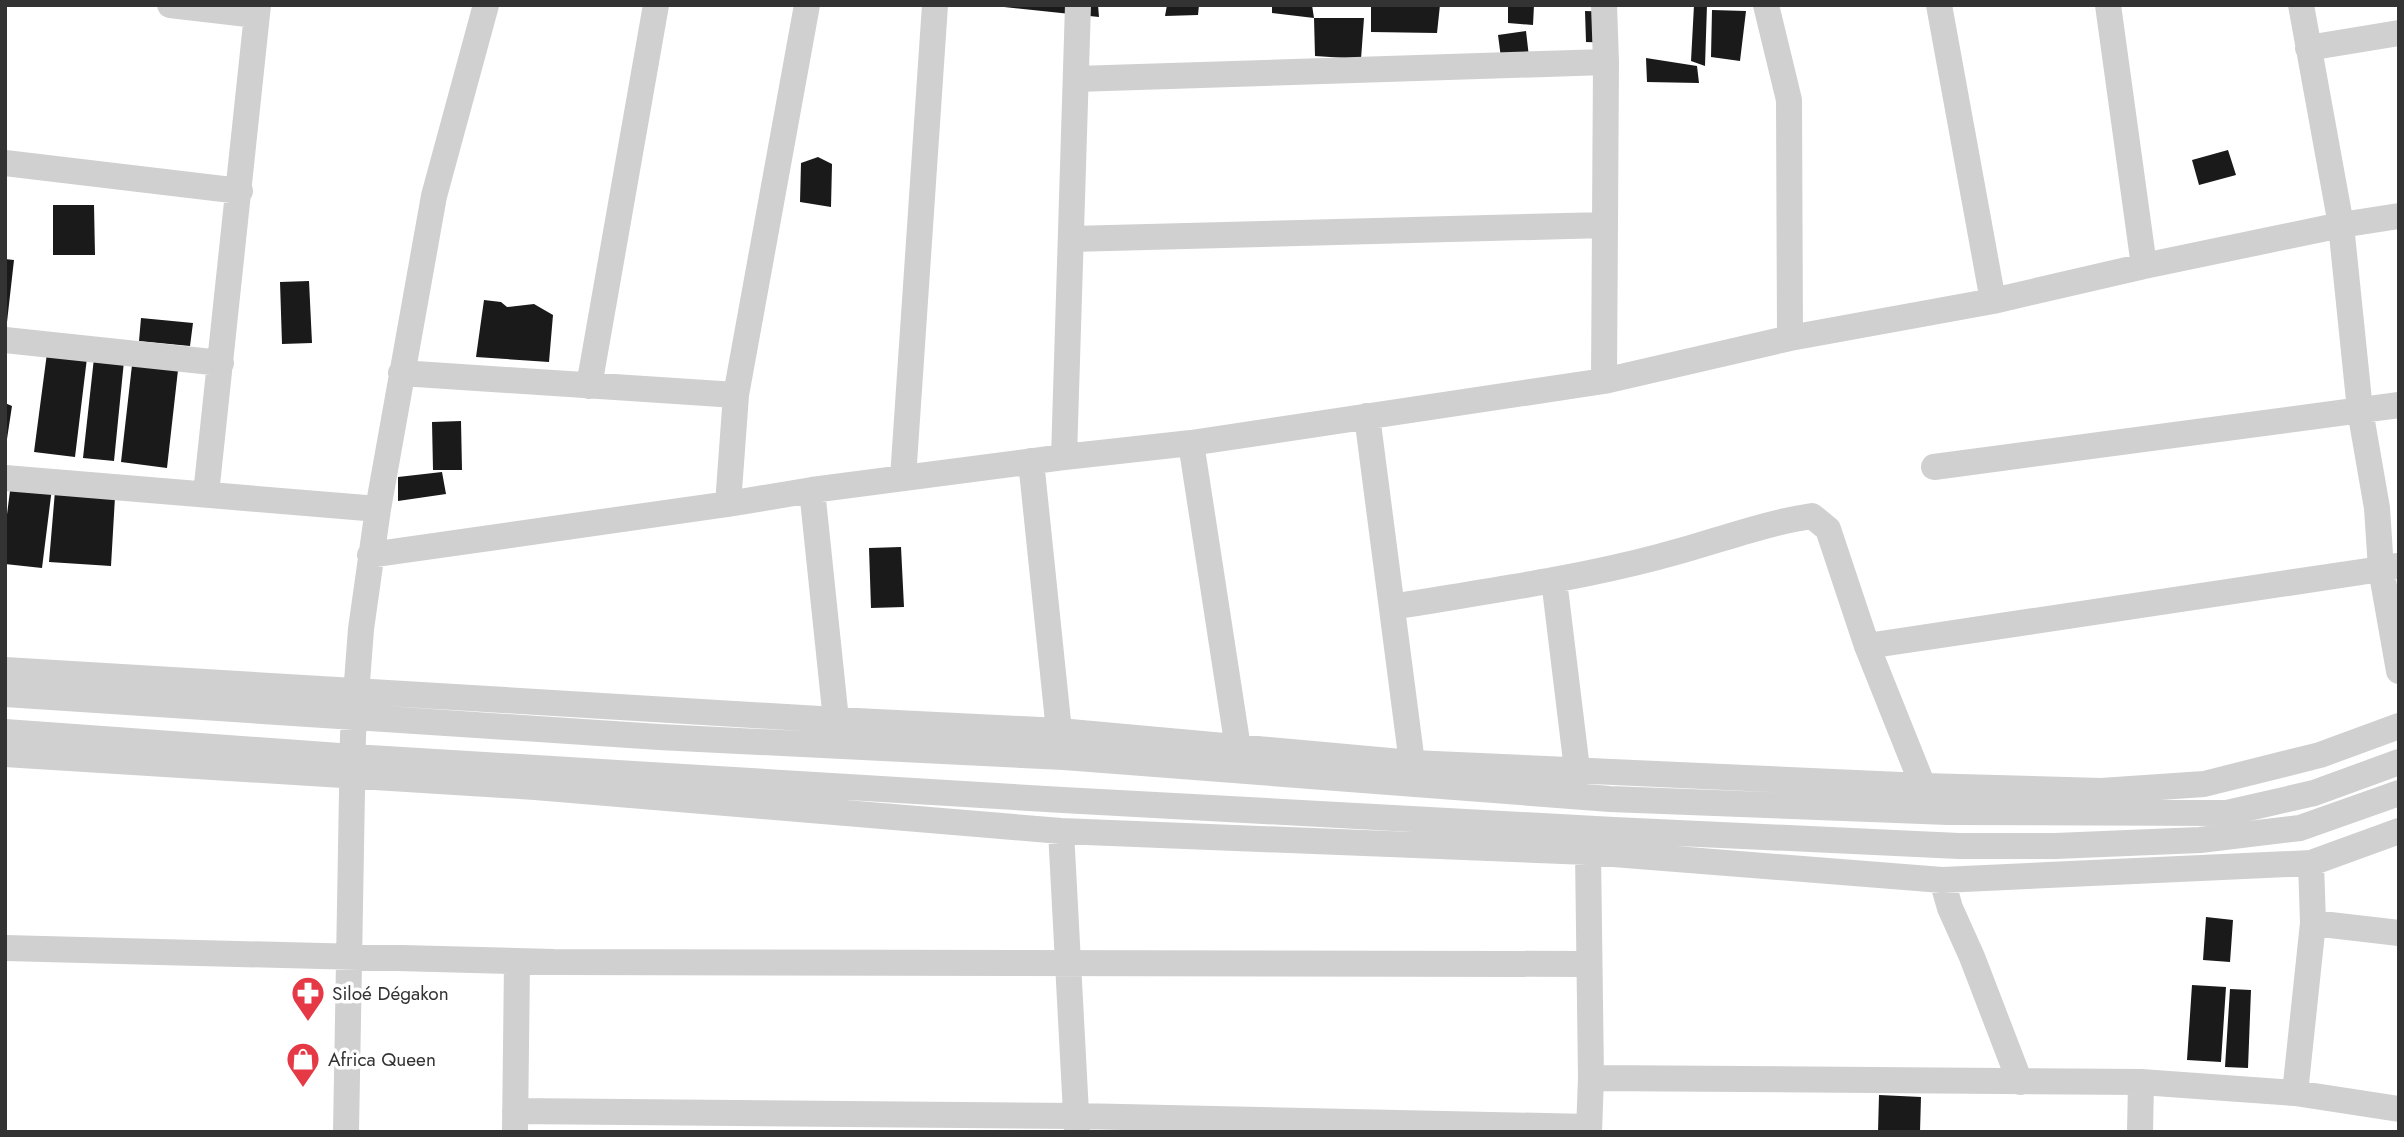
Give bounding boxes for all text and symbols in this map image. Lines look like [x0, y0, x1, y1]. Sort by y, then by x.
pharmacy icon: Siloé Dégakon [289, 974, 327, 1023]
place label: Siloé Dégakon [332, 980, 449, 1007]
shop icon: Africa Queen [284, 1040, 322, 1089]
place label: Africa Queen [328, 1046, 436, 1073]

